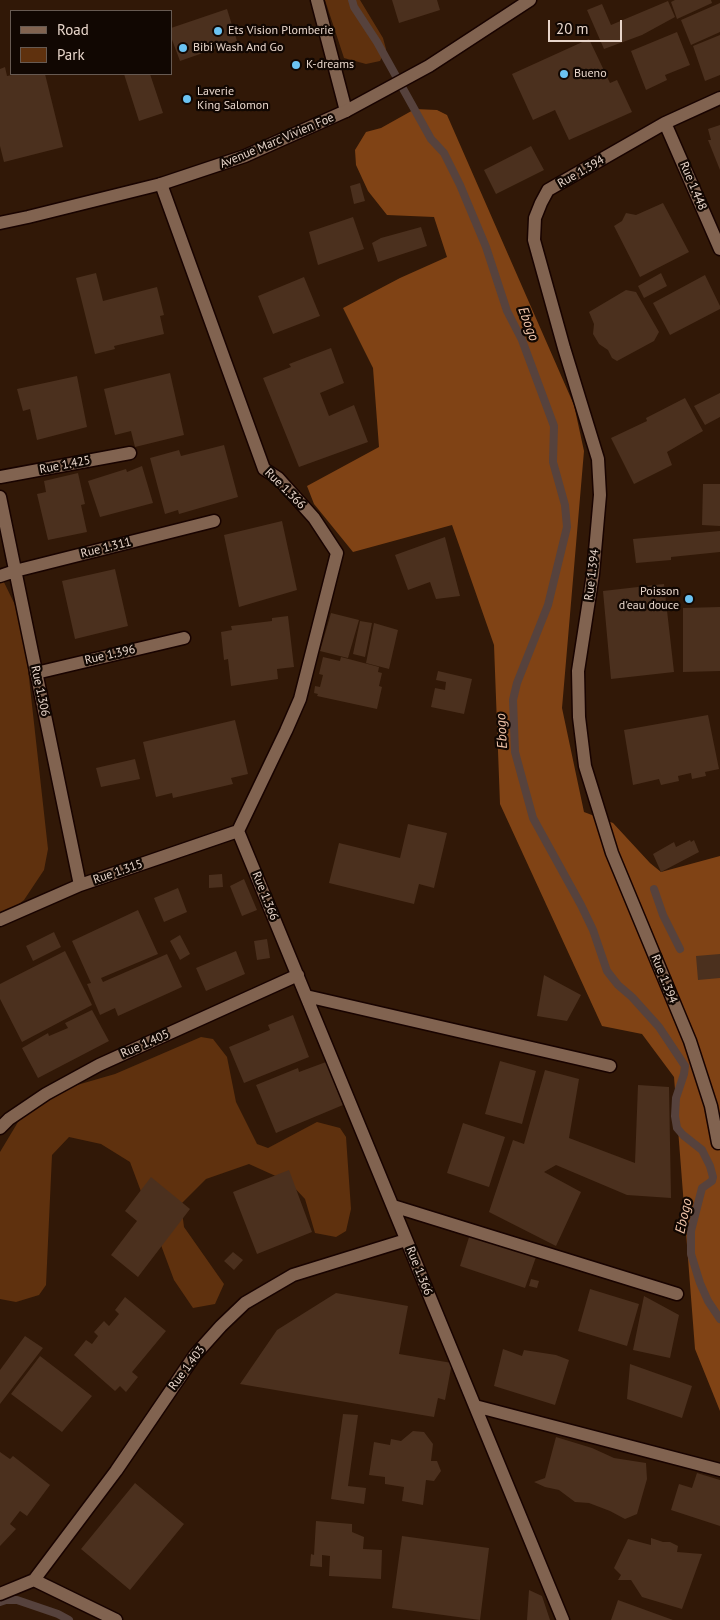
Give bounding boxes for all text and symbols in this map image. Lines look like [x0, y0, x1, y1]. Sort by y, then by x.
legend [10, 10, 172, 75]
scale bar [550, 10, 624, 42]
text: 20 m [556, 19, 589, 38]
text: Road [57, 20, 89, 39]
place label: Ets Vision Plomberie [228, 24, 334, 38]
marker: Ets Vision Plomberie [212, 25, 224, 37]
place label: Bibi Wash And Go [193, 41, 283, 55]
marker: Bibi Wash And Go [177, 42, 189, 54]
text: Park [57, 45, 85, 64]
place label: K-dreams [306, 58, 354, 72]
marker: K-dreams [290, 59, 302, 71]
place label: Bueno [574, 67, 607, 81]
marker: Bueno [558, 68, 570, 80]
place label: Laverie King Salomon [197, 85, 269, 113]
marker: Laverie King Salomon [181, 93, 193, 105]
street label: Avenue Marc Vivien Foe [218, 110, 336, 172]
street label: Rue 1.394 [555, 153, 607, 191]
street label: Rue 1.448 [676, 159, 710, 213]
water label: Ebogo [514, 304, 542, 344]
street label: Rue 1.425 [38, 453, 92, 477]
street label: Rue 1.366 [262, 466, 308, 512]
street label: Rue 1.311 [79, 535, 133, 561]
street label: Rue 1.394 [582, 549, 602, 601]
place label: Poisson d'eau douce [619, 585, 679, 613]
marker: Poisson d'eau douce [683, 593, 695, 605]
street label: Rue 1.396 [83, 642, 137, 668]
street label: Rue 1.306 [28, 664, 52, 718]
water label: Ebogo [493, 713, 511, 749]
street label: Rue 1.315 [91, 857, 145, 887]
street label: Rue 1.366 [249, 869, 281, 923]
street label: Rue 1.394 [648, 952, 680, 1006]
street label: Rue 1.405 [119, 1027, 171, 1061]
water label: Ebogo [672, 1197, 696, 1235]
street label: Rue 1.366 [403, 1244, 435, 1298]
street label: Rue 1.403 [166, 1343, 208, 1393]

